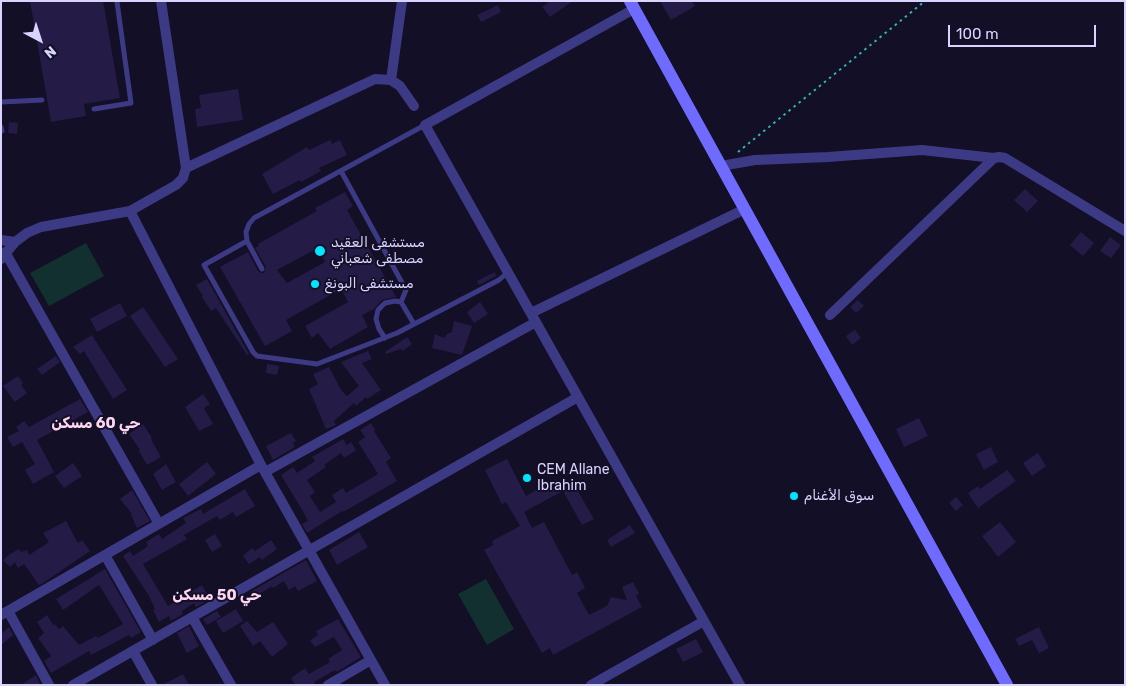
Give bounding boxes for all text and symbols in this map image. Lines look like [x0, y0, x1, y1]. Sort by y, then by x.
north arrow [15, 15, 65, 65]
scale bar [951, 15, 1098, 47]
text: 100 m [956, 25, 998, 43]
text: N [41, 42, 59, 62]
place label: مستشفى العقيد مصطفى شعباني [331, 235, 425, 268]
marker: مستشفى العقيد مصطفى شعباني [313, 244, 327, 258]
place label: مستشفى البونغ [325, 276, 413, 292]
marker: مستشفى البونغ [309, 278, 321, 290]
district label: حي 60 مسكن [52, 415, 140, 433]
place label: CEM Allane Ibrahim [537, 462, 610, 494]
marker: CEM Allane Ibrahim [521, 472, 533, 484]
place label: سوق الأغنام [804, 488, 874, 504]
marker: سوق الأغنام [788, 490, 800, 502]
district label: حي 50 مسكن [173, 587, 261, 605]

